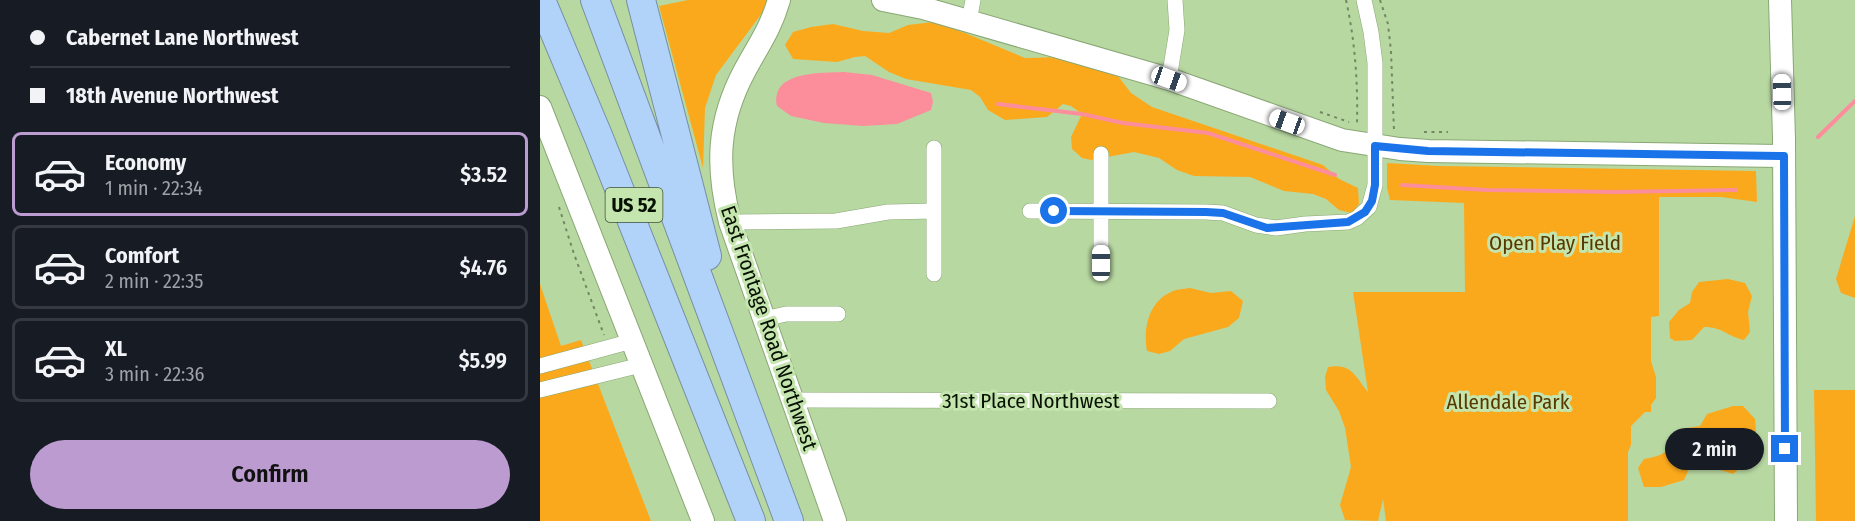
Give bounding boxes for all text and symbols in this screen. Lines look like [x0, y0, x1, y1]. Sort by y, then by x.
text: Cabernet Lane Northwest [66, 24, 299, 51]
car [1149, 64, 1189, 94]
car [1773, 74, 1791, 110]
text: 18th Avenue Northwest [66, 82, 279, 109]
car [1267, 107, 1307, 137]
icon: car [33, 147, 87, 201]
text: Economy [105, 149, 186, 176]
text: $3.52 [460, 161, 507, 188]
text: 1 min · 22:34 [105, 176, 203, 200]
road number: US 52 [606, 188, 662, 222]
route start [1040, 197, 1067, 224]
street label: East Frontage Road Northwest [715, 202, 823, 454]
park label: Open Play Field [1489, 230, 1621, 256]
icon: car [33, 240, 87, 294]
text: Comfort [105, 242, 179, 269]
car [1092, 245, 1110, 281]
text: $4.76 [460, 254, 507, 281]
text: 2 min · 22:35 [105, 269, 203, 293]
icon: car [33, 333, 87, 387]
text: XL [105, 335, 127, 362]
text: $5.99 [459, 347, 507, 374]
text: 3 min · 22:36 [105, 362, 204, 386]
street label: 31st Place Northwest [942, 388, 1120, 414]
park label: Allendale Park [1447, 389, 1570, 415]
callout: 2 min [1665, 428, 1764, 470]
route end [1771, 435, 1798, 462]
text: 2 min [1692, 437, 1737, 461]
button: Confirm [30, 440, 510, 509]

